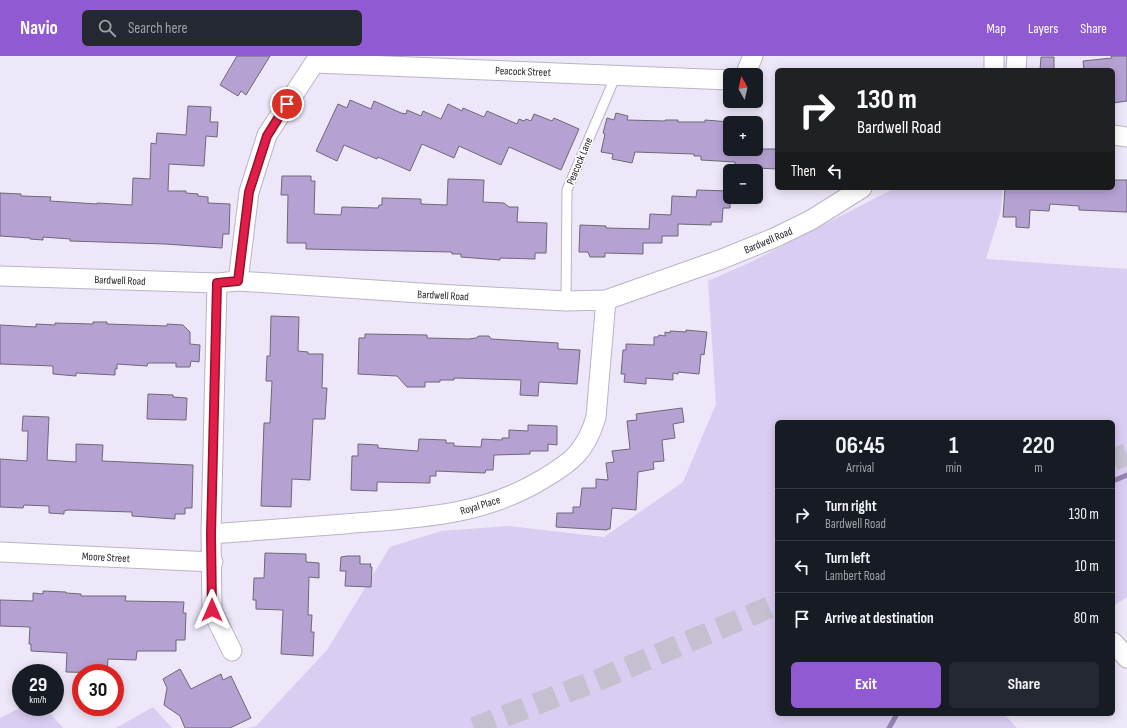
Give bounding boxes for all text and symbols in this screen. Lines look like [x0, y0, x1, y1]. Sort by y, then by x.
search box [82, 10, 362, 46]
text: Navio [20, 17, 58, 40]
icon: search [96, 17, 118, 39]
text: Search here [128, 19, 188, 38]
text: Map [986, 20, 1006, 37]
text: Layers [1028, 20, 1058, 37]
text: Share [1080, 20, 1107, 37]
street label: Peacock Street [495, 64, 552, 79]
north arrow [723, 68, 763, 108]
map controls [723, 68, 763, 204]
text: 130 m [857, 83, 917, 116]
icon: right [791, 84, 843, 136]
pin [270, 87, 304, 121]
icon: arrive [276, 93, 298, 115]
button: + [723, 116, 763, 156]
text: Bardwell Road [857, 117, 941, 138]
street label: Peacock Lane [564, 136, 595, 187]
icon: left [824, 160, 846, 182]
text: Then [791, 162, 816, 181]
button: − [723, 164, 763, 204]
street label: Bardwell Road [742, 224, 795, 256]
street label: Bardwell Road [94, 273, 146, 288]
street label: Bardwell Road [417, 288, 469, 303]
text: 06:45 [835, 431, 885, 460]
text: 1 [949, 431, 958, 460]
text: 220 [1022, 431, 1055, 460]
text: Arrival [846, 460, 874, 476]
text: min [946, 460, 962, 476]
text: m [1034, 460, 1043, 476]
street label: Royal Place [459, 493, 502, 518]
text: Turn right [825, 497, 877, 516]
icon: right [791, 504, 813, 526]
text: 130 m [1069, 505, 1099, 524]
text: Bardwell Road [825, 516, 886, 532]
text: Turn left [825, 549, 870, 568]
street label: Moore Street [82, 550, 131, 565]
icon: left [791, 556, 813, 578]
text: 10 m [1075, 557, 1099, 576]
text: Lambert Road [825, 568, 885, 584]
position arrow [191, 589, 233, 631]
icon: arrive [791, 608, 813, 630]
text: Arrive at destination [825, 609, 934, 628]
text: 80 m [1074, 609, 1099, 628]
button: Exit [791, 662, 941, 708]
button: Share [949, 662, 1099, 708]
speed limit sign: 30 [72, 664, 124, 716]
text: 29 [29, 673, 47, 697]
text: km/h [29, 694, 47, 706]

